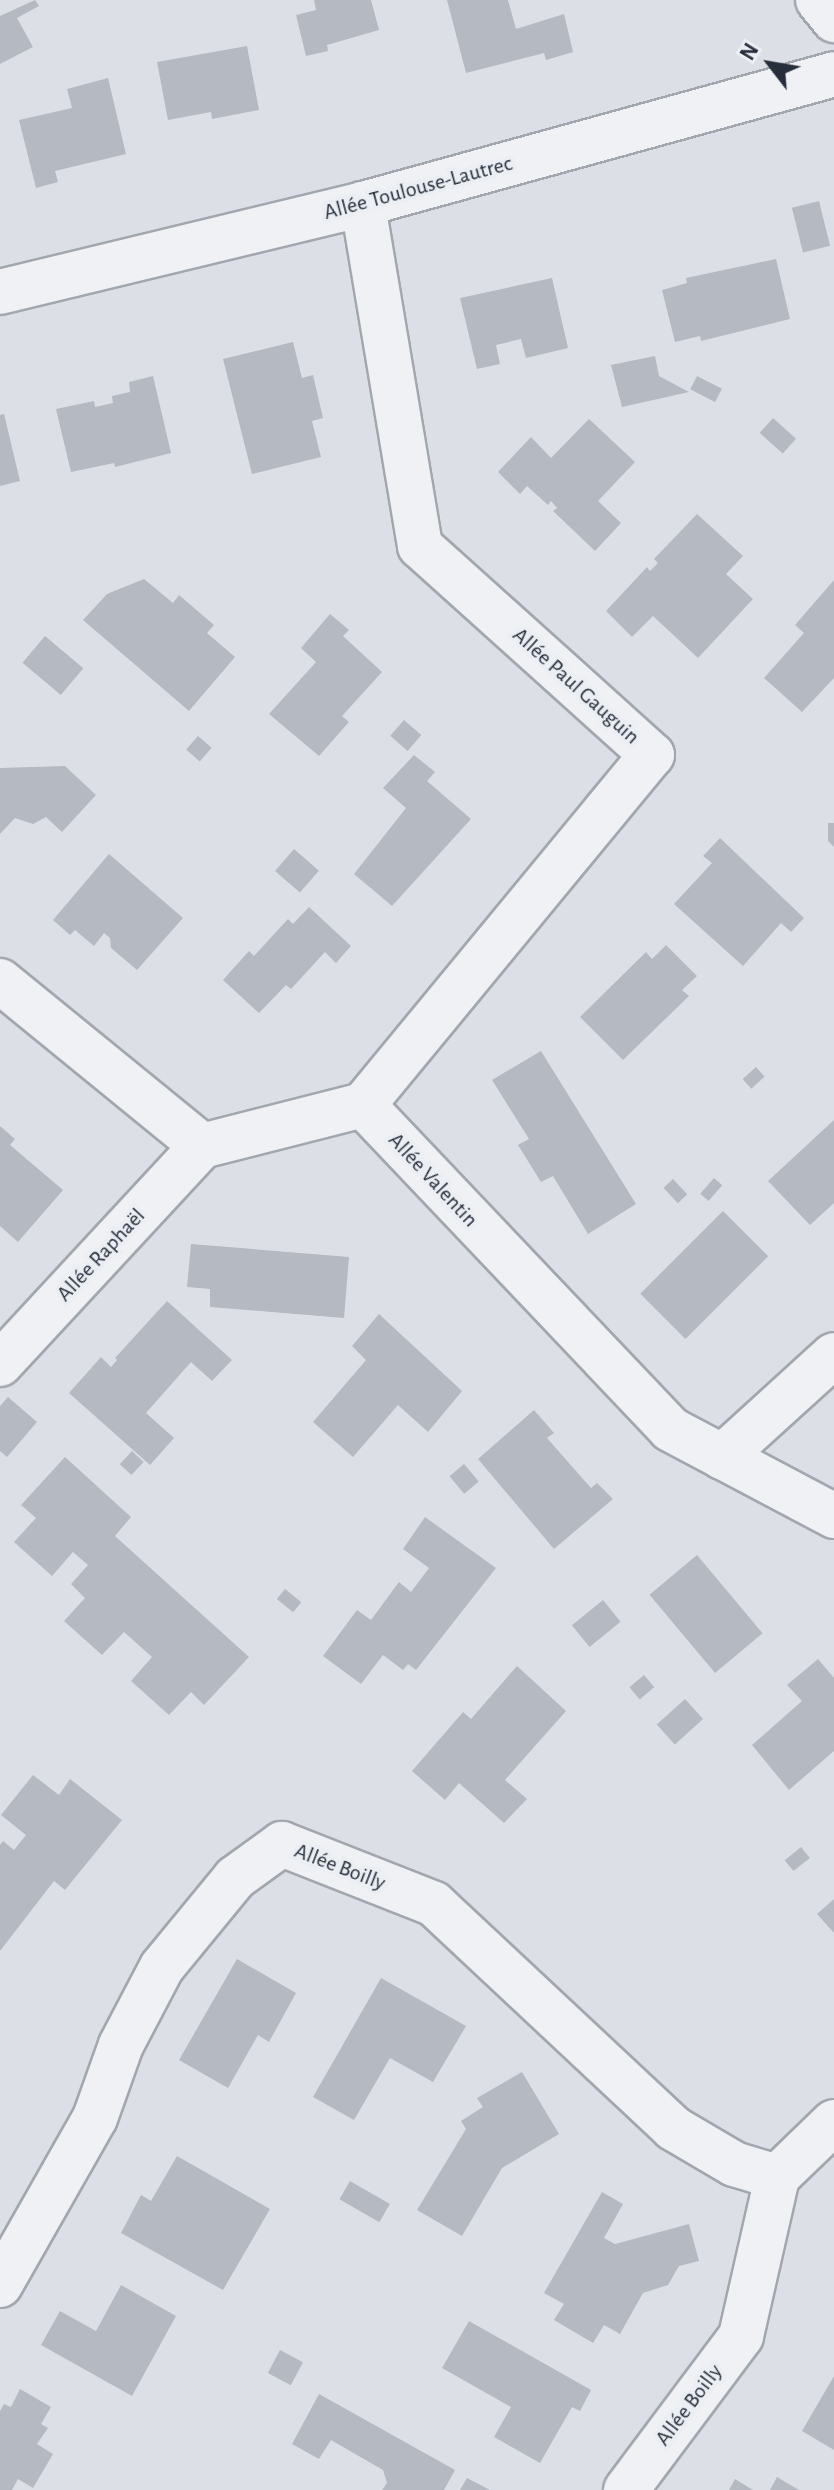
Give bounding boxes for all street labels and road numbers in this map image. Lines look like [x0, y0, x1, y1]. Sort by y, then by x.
street label: Allée Toulouse-Lautrec [321, 150, 515, 226]
street label: Allée Paul Gauguin [507, 622, 645, 750]
street label: Allée Valentin [383, 1127, 483, 1233]
street label: Allée Raphaël [51, 1203, 151, 1307]
street label: Allée Boilly [291, 1838, 389, 1896]
street label: Allée Boilly [650, 2359, 728, 2451]

